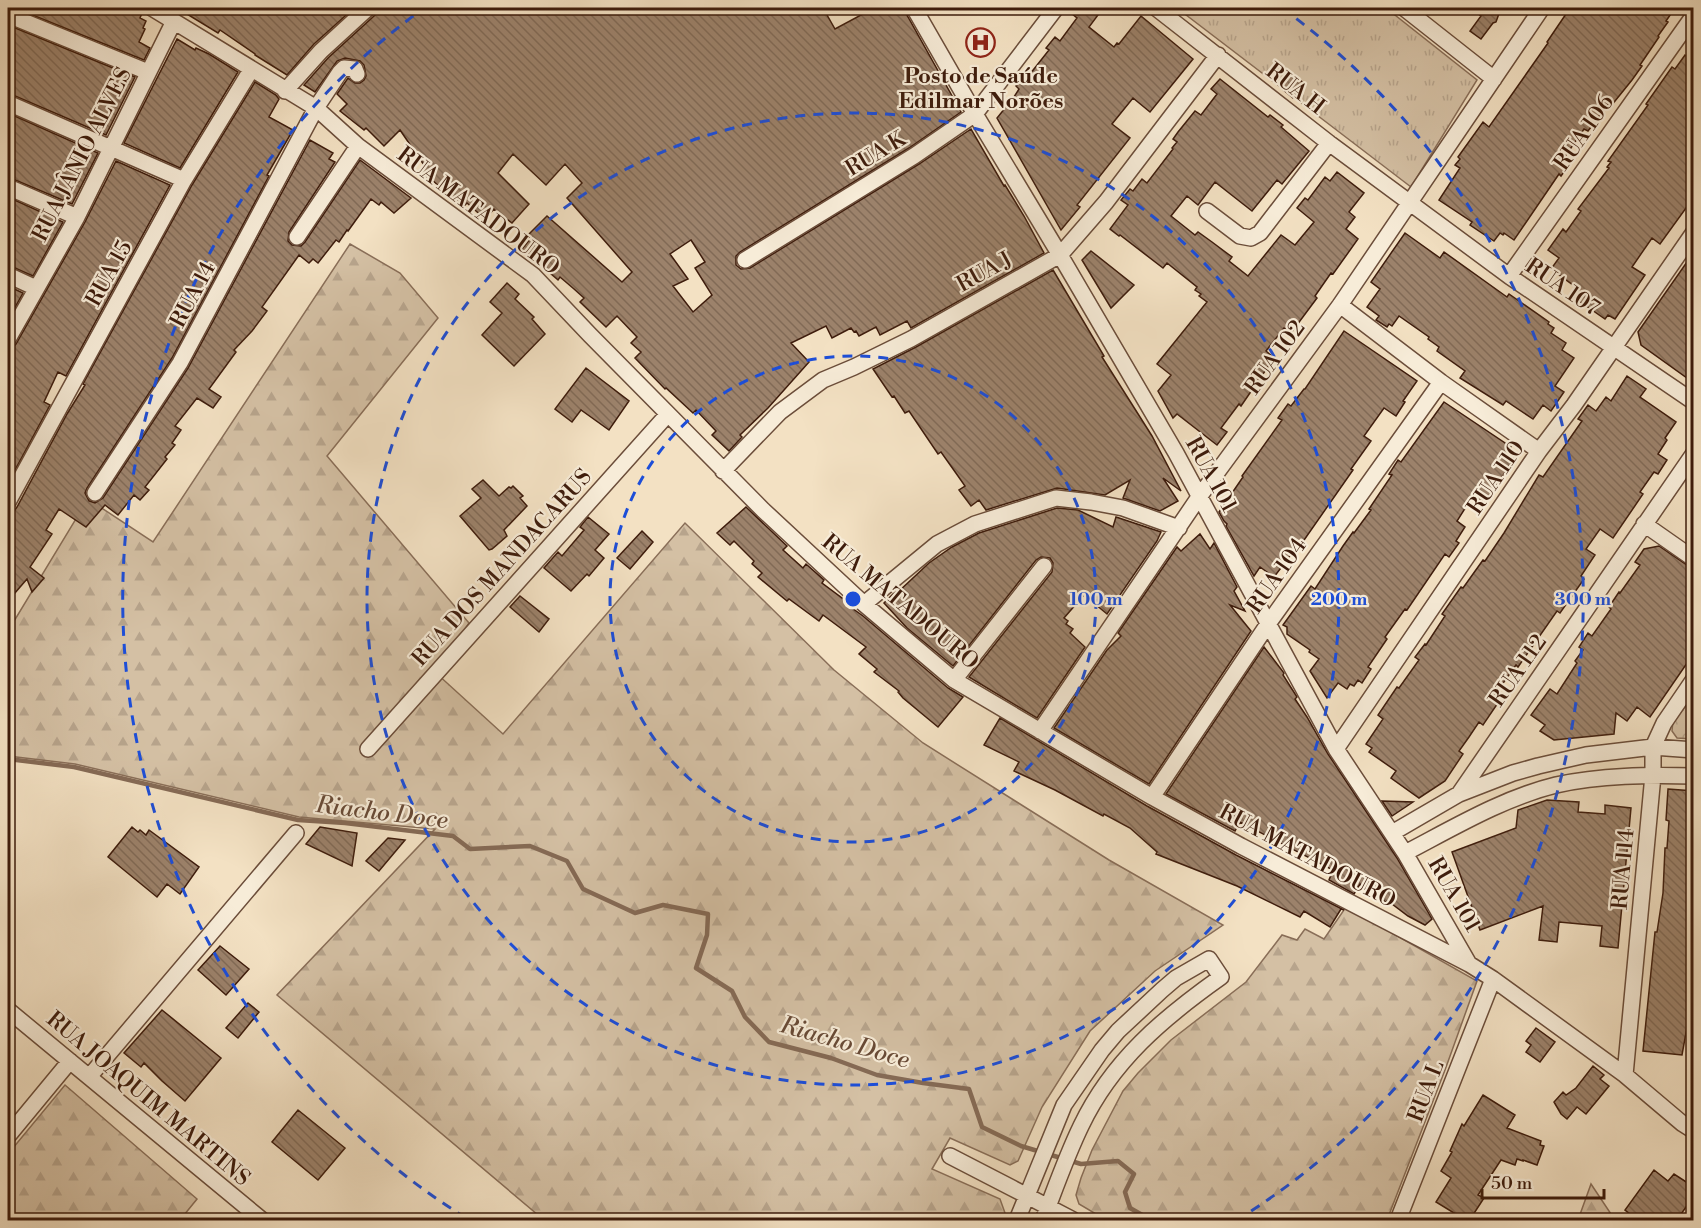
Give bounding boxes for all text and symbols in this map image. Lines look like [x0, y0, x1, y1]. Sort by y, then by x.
hospital icon: Posto de Saúde Edilmar Norões [965, 27, 997, 59]
street label: RUA H [1260, 58, 1330, 121]
street label: RUA JÂNIO ALVES [26, 63, 138, 246]
place label: Posto de Saúde Edilmar Norões [898, 63, 1064, 115]
street label: RUA 106 [1548, 90, 1620, 176]
street label: RUA K [841, 125, 913, 183]
street label: RUA MATADOURO [392, 141, 565, 281]
street label: RUA 15 [80, 236, 138, 311]
street label: RUA J [952, 246, 1017, 299]
street label: RUA 107 [1520, 253, 1604, 322]
street label: RUA 14 [165, 257, 222, 333]
street label: RUA 102 [1239, 315, 1311, 400]
street label: RUA 101 [1179, 432, 1243, 518]
street label: RUA 110 [1462, 436, 1531, 520]
street label: RUA DOS MANDACARUS [406, 464, 598, 672]
street label: RUA MATADOURO [816, 529, 984, 676]
street label: RUA 104 [1241, 533, 1313, 619]
text: 100 m [1069, 588, 1123, 611]
text: 200 m [1311, 588, 1368, 611]
text: 300 m [1555, 588, 1612, 611]
centre of rings [843, 589, 863, 609]
street label: RUA 112 [1484, 629, 1553, 712]
water label: Riacho Doce [313, 790, 450, 836]
street label: RUA MATADOURO [1214, 798, 1400, 914]
street label: RUA 114 [1606, 827, 1640, 911]
street label: RUA 101 [1422, 853, 1486, 937]
street label: RUA JOAQUIM MARTINS [41, 1006, 255, 1192]
water label: Riacho Doce [776, 1010, 913, 1076]
street label: RUA L [1402, 1057, 1451, 1126]
scale bar [1482, 1162, 1604, 1200]
text: 50 m [1491, 1172, 1533, 1195]

